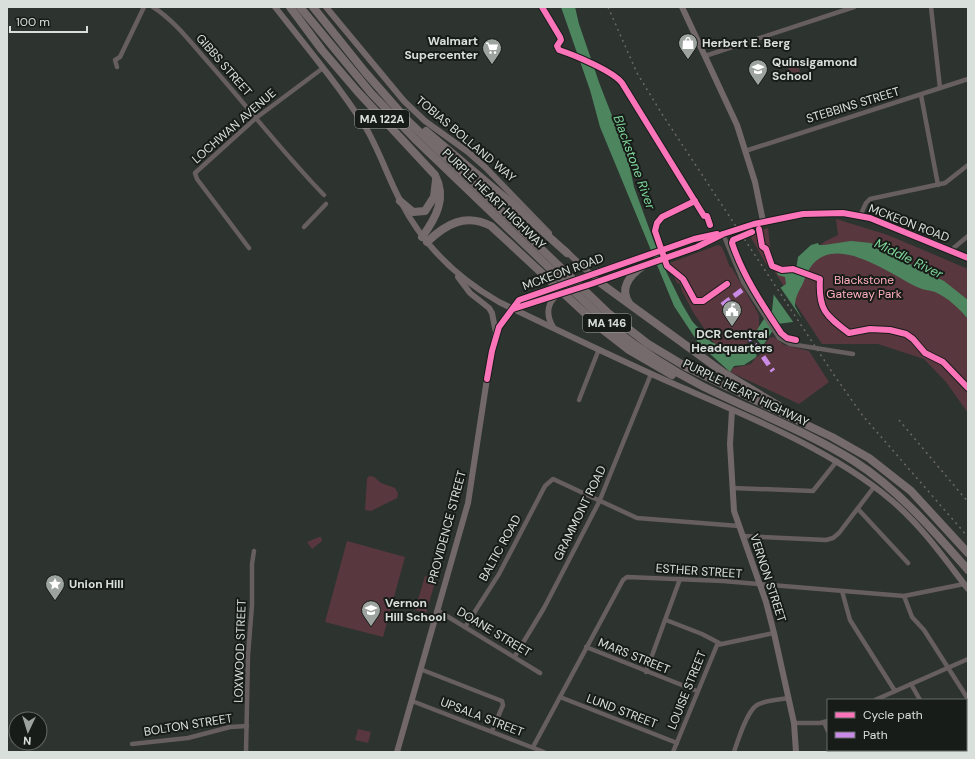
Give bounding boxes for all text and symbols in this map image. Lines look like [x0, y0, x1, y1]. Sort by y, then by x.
scale bar [10, 8, 87, 34]
text: 100 m [16, 14, 50, 30]
street label: GIBBS STREET [193, 31, 256, 100]
shop icon: Herbert E. Berg [677, 32, 699, 60]
place label: Walmart Supercenter [404, 33, 478, 63]
place label: Herbert E. Berg [702, 35, 790, 51]
supermarket icon: Walmart Supercenter [481, 37, 503, 65]
place label: Quinsigamond School [772, 54, 857, 84]
school or university icon: Quinsigamond School [747, 58, 769, 86]
street label: STEBBINS STREET [804, 83, 902, 127]
street label: LOCHWAN AVENUE [189, 85, 280, 167]
street label: TOBIAS BOLLAND WAY [413, 93, 519, 185]
road number: MA 122A [355, 110, 409, 128]
water label: Blackstone River [610, 113, 660, 213]
street label: PURPLE HEART HIGHWAY [439, 145, 549, 253]
street label: MCKEON ROAD [866, 200, 952, 246]
water label: Middle River [872, 235, 947, 283]
street label: MCKEON ROAD [520, 250, 606, 294]
park label: Blackstone Gateway Park [826, 272, 902, 302]
public building icon: DCR Central Headquarters [721, 299, 743, 327]
road number: MA 146 [583, 314, 631, 332]
place label: DCR Central Headquarters [691, 326, 773, 356]
street label: PURPLE HEART HIGHWAY [680, 356, 812, 431]
street label: GRAMMONT ROAD [550, 463, 610, 563]
street label: PROVIDENCE STREET [424, 468, 470, 585]
street label: BALTIC ROAD [475, 512, 525, 584]
street label: VERNON STREET [746, 532, 790, 624]
street label: ESTHER STREET [655, 560, 743, 582]
place icon: Union Hill [44, 573, 66, 601]
place label: Union Hill [69, 576, 124, 592]
place label: Vernon Hill School [385, 595, 446, 625]
street label: LOXWOOD STREET [230, 599, 250, 703]
school or university icon: Vernon Hill School [360, 599, 382, 627]
street label: DOANE STREET [454, 603, 534, 661]
street label: MARS STREET [596, 634, 673, 678]
street label: LOUISE STREET [664, 648, 710, 732]
street label: LUND STREET [584, 690, 660, 732]
street label: UPSALA STREET [438, 694, 526, 740]
legend [827, 699, 967, 751]
text: Cycle path [863, 707, 923, 723]
street label: BOLTON STREET [143, 710, 234, 740]
north arrow [8, 711, 48, 751]
text: Path [863, 727, 888, 743]
text: N [23, 734, 32, 748]

